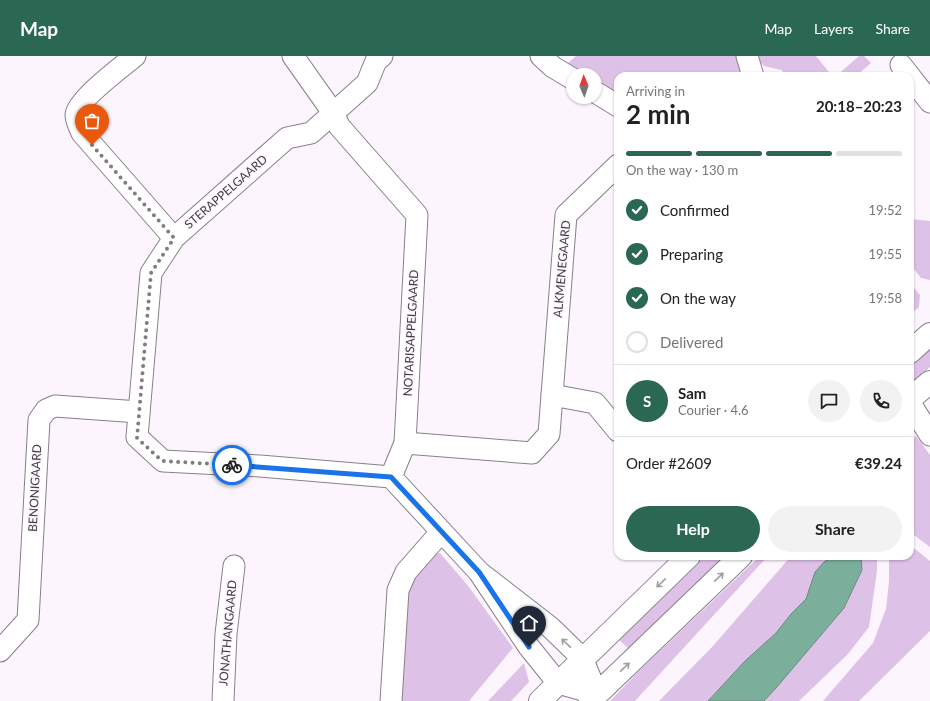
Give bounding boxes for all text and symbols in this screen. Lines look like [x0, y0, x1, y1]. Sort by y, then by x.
text: Map [20, 17, 58, 40]
text: Map [764, 20, 792, 37]
text: Layers [814, 20, 854, 37]
text: Share [876, 20, 910, 37]
north arrow [566, 68, 602, 104]
map controls [566, 68, 602, 104]
text: Arriving in [626, 83, 685, 99]
text: 20:18–20:23 [816, 97, 902, 115]
text: 2 min [626, 98, 690, 130]
pin [75, 104, 109, 145]
icon: bag [81, 110, 103, 132]
street label: STERAPPELGAARD [181, 152, 270, 232]
text: On the way · 130 m [626, 162, 738, 178]
icon: check [626, 199, 648, 221]
text: Confirmed [660, 201, 729, 219]
text: 19:52 [869, 202, 902, 218]
street label: ALKMENEGAARD [550, 220, 573, 318]
icon: check [626, 243, 648, 265]
text: Preparing [660, 245, 723, 263]
text: 19:55 [869, 246, 902, 262]
street label: NOTARISAPPELGAARD [400, 269, 421, 397]
icon: check [626, 287, 648, 309]
text: On the way [660, 289, 736, 307]
text: 19:58 [869, 290, 902, 306]
text: Delivered [660, 333, 723, 351]
button: chat [808, 380, 850, 422]
button: phone [860, 380, 902, 422]
text: Sam [678, 384, 706, 402]
text: S [643, 392, 651, 410]
text: Courier · 4.6 [678, 402, 749, 418]
street label: BENONIGAARD [25, 444, 44, 532]
courier [212, 445, 252, 485]
icon: bike [221, 454, 243, 476]
text: Order #2609 [626, 454, 712, 472]
text: €39.24 [855, 454, 902, 472]
button: Help [626, 506, 760, 552]
button: Share [768, 506, 902, 552]
one-way arrow [714, 572, 724, 582]
one-way arrow [656, 578, 666, 588]
street label: JONATHANGAARD [215, 579, 240, 687]
pin [512, 606, 546, 647]
icon: home [518, 612, 540, 634]
one-way arrow [561, 638, 571, 647]
one-way arrow [620, 662, 630, 672]

